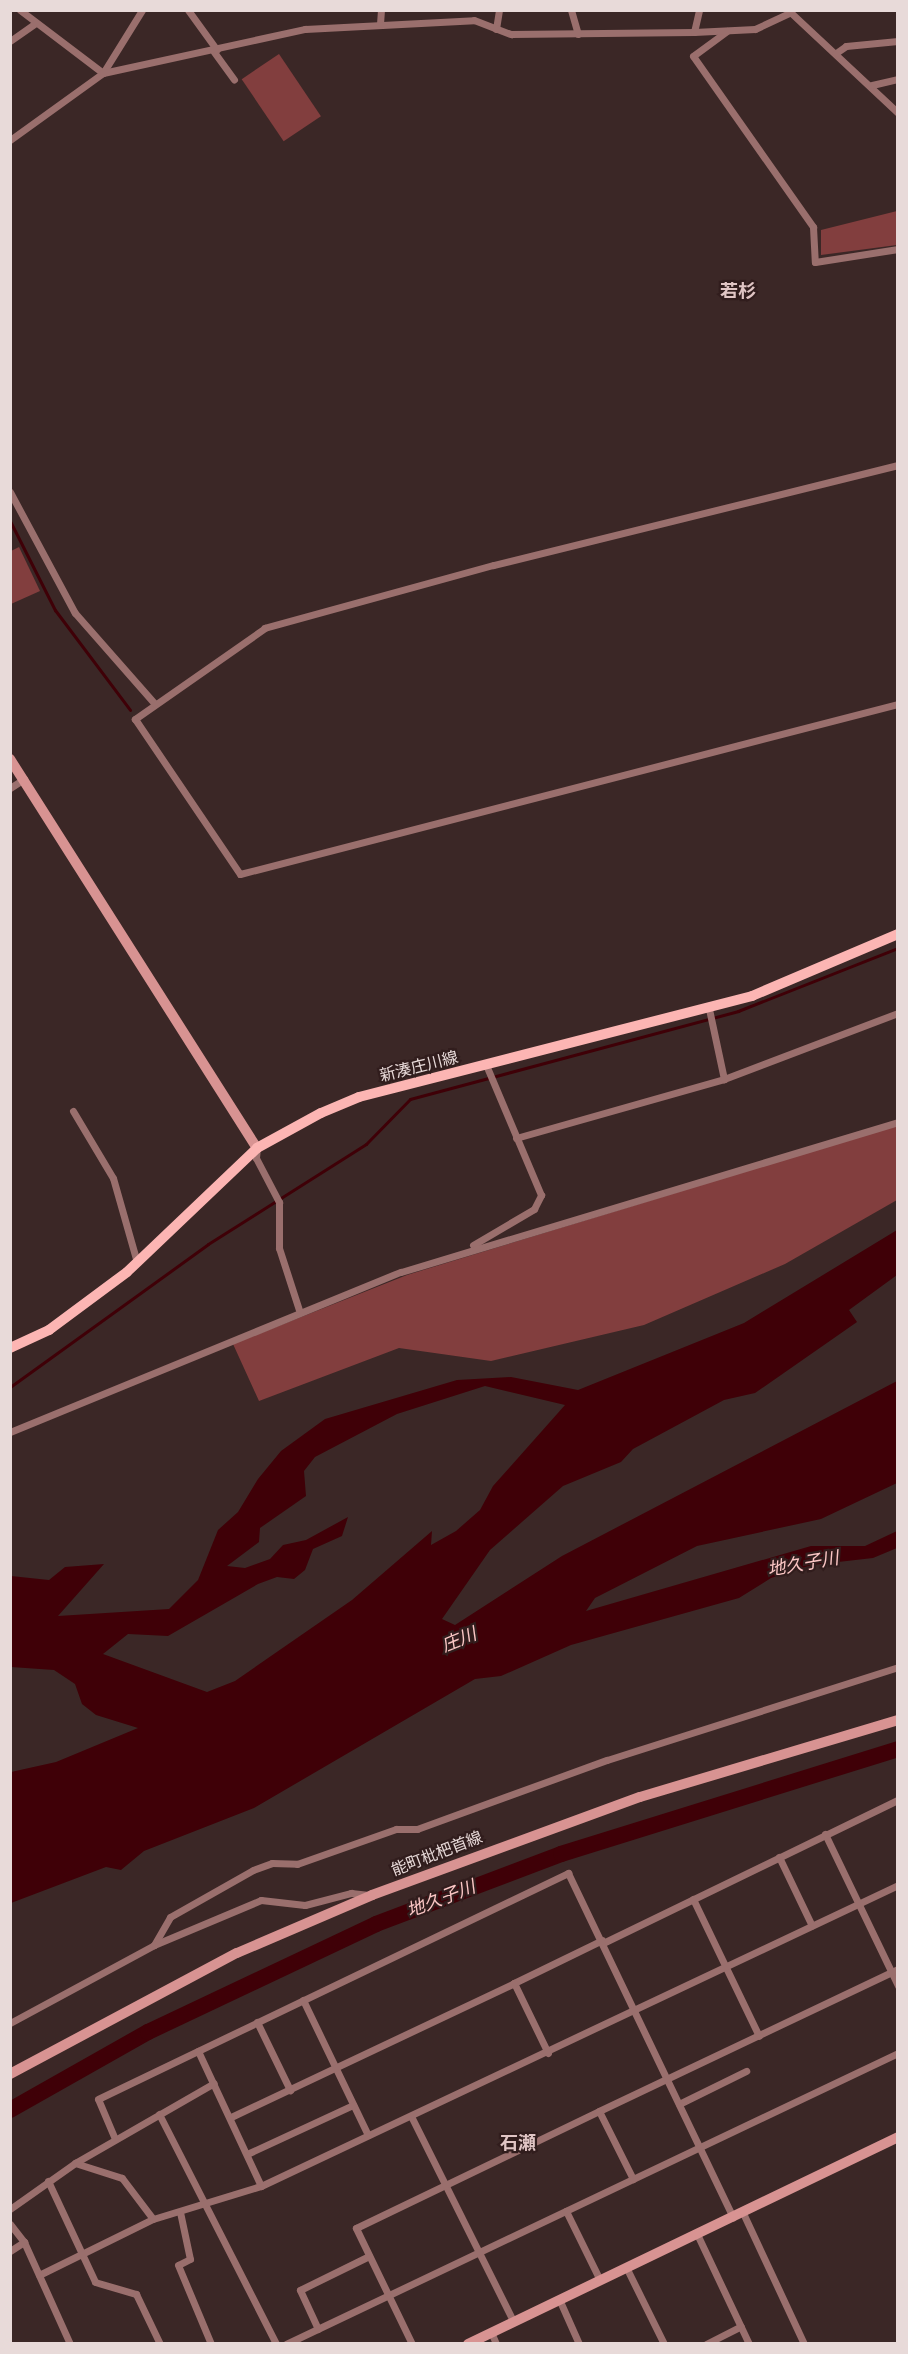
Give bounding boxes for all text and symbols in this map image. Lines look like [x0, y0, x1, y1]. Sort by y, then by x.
district label: 若杉 [720, 280, 756, 302]
street label: 新湊庄川線 [378, 1048, 460, 1086]
water label: 地久子川 [766, 1547, 840, 1581]
water label: 庄川 [438, 1623, 480, 1657]
street label: 能町枇杷首線 [389, 1828, 485, 1880]
water label: 地久子川 [404, 1876, 478, 1922]
district label: 石瀬 [500, 2132, 536, 2154]

